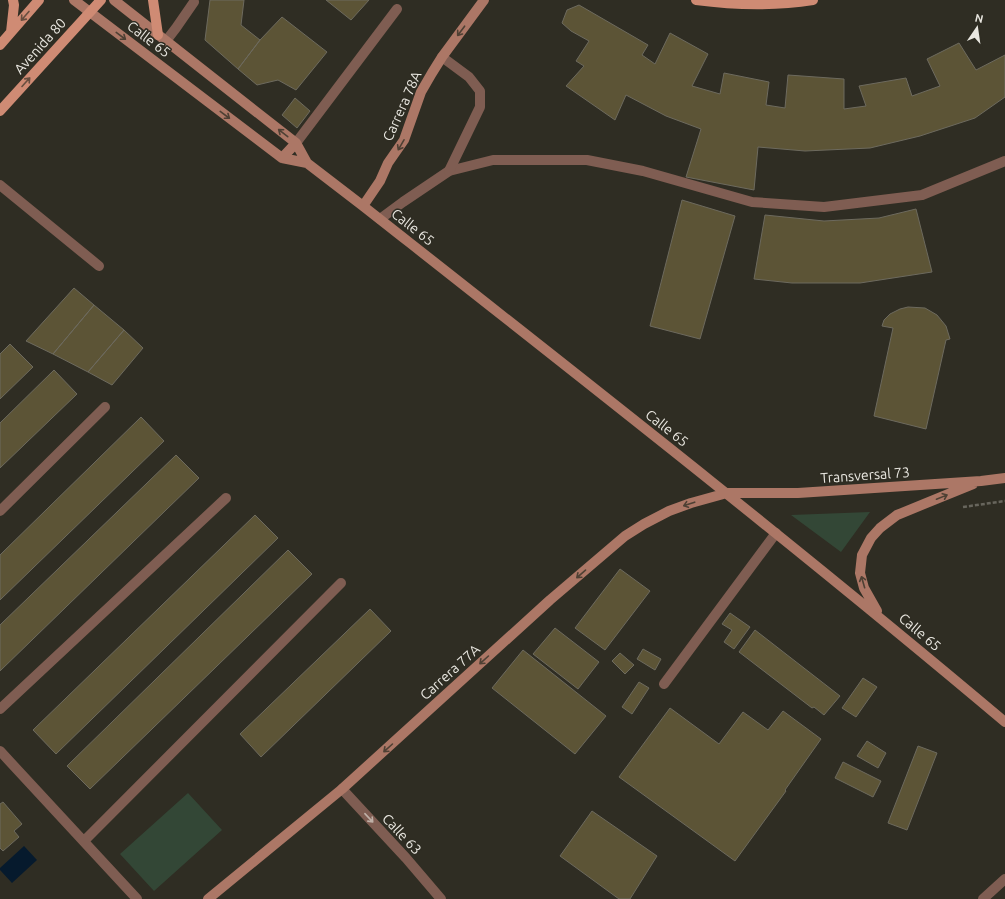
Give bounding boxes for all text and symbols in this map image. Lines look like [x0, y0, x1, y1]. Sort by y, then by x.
north arrow [957, 8, 997, 48]
one-way arrow [20, 11, 30, 21]
text: N [974, 11, 985, 25]
street label: Avenida 80 [11, 15, 69, 77]
street label: Calle 65 [124, 18, 174, 60]
one-way arrow [457, 26, 465, 37]
one-way arrow [116, 32, 127, 40]
street label: Carrera 78A [379, 69, 425, 143]
one-way arrow [22, 77, 31, 87]
one-way arrow [219, 110, 230, 119]
one-way arrow [278, 129, 289, 137]
one-way arrow [396, 139, 404, 151]
street label: Calle 65 [388, 205, 438, 249]
street label: Calle 65 [642, 406, 692, 450]
street label: Transversal 73 [820, 464, 910, 486]
one-way arrow [936, 492, 948, 500]
one-way arrow [683, 501, 696, 508]
one-way arrow [576, 569, 586, 578]
one-way arrow [859, 575, 866, 588]
street label: Calle 65 [896, 610, 944, 654]
street label: Carrera 77A [417, 641, 483, 703]
one-way arrow [479, 656, 489, 665]
one-way arrow [383, 743, 393, 752]
street label: Calle 63 [379, 810, 425, 858]
one-way arrow [364, 813, 373, 823]

